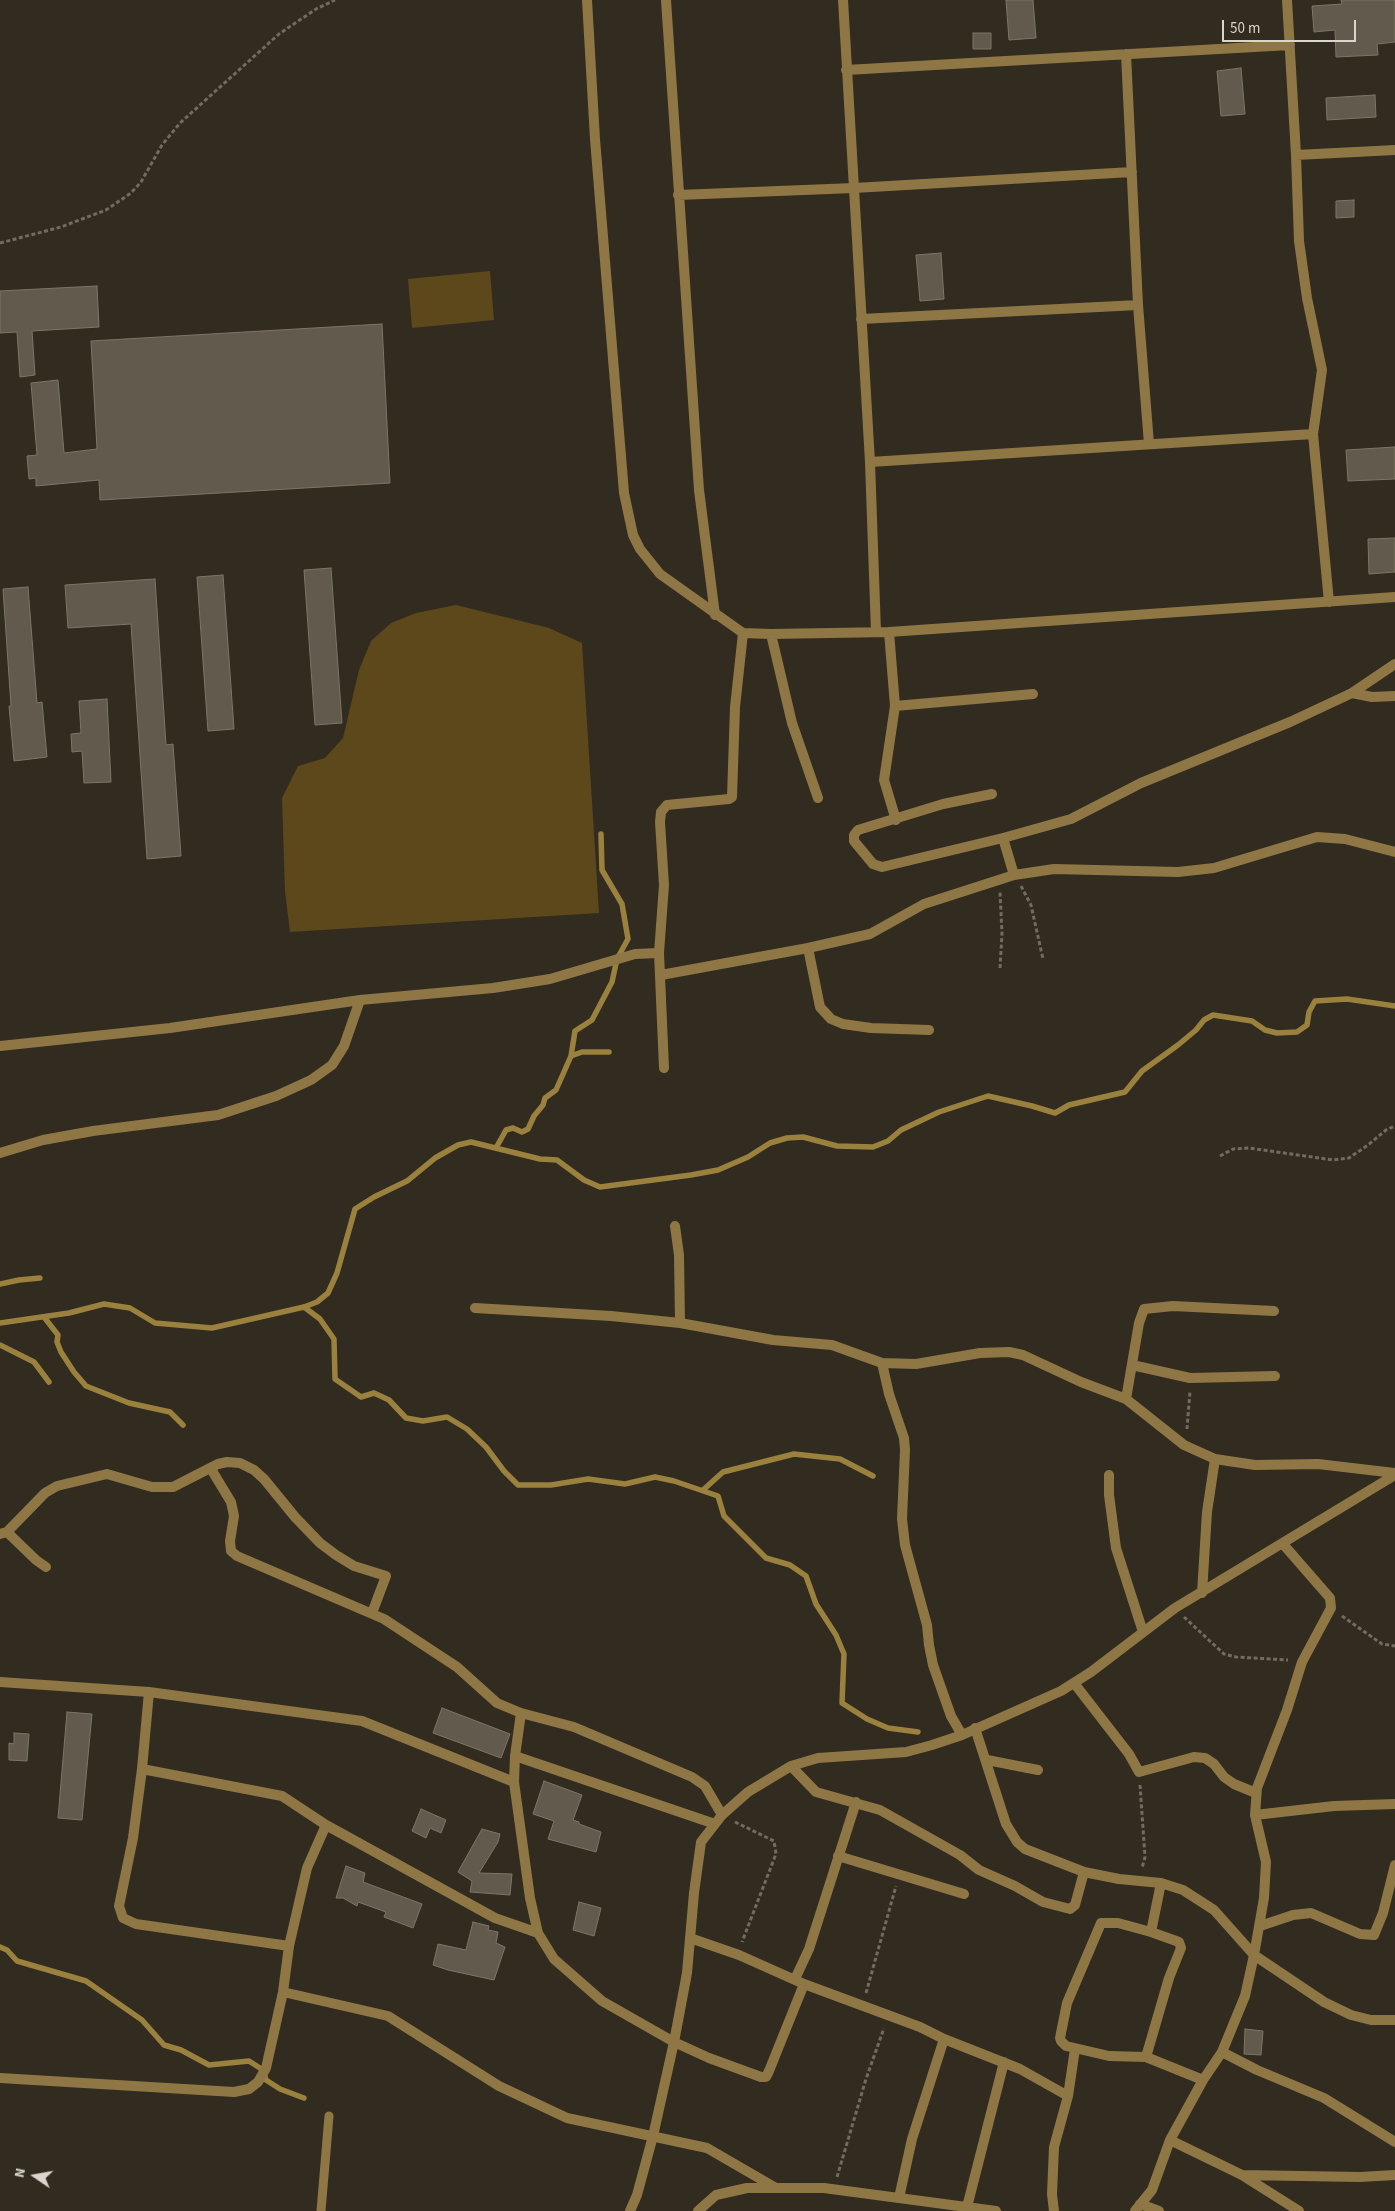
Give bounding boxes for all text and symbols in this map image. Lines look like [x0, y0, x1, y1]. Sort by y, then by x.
scale bar [1225, 10, 1359, 42]
text: 50 m [1230, 18, 1260, 39]
north arrow [10, 2151, 60, 2201]
text: N [10, 2166, 31, 2180]

